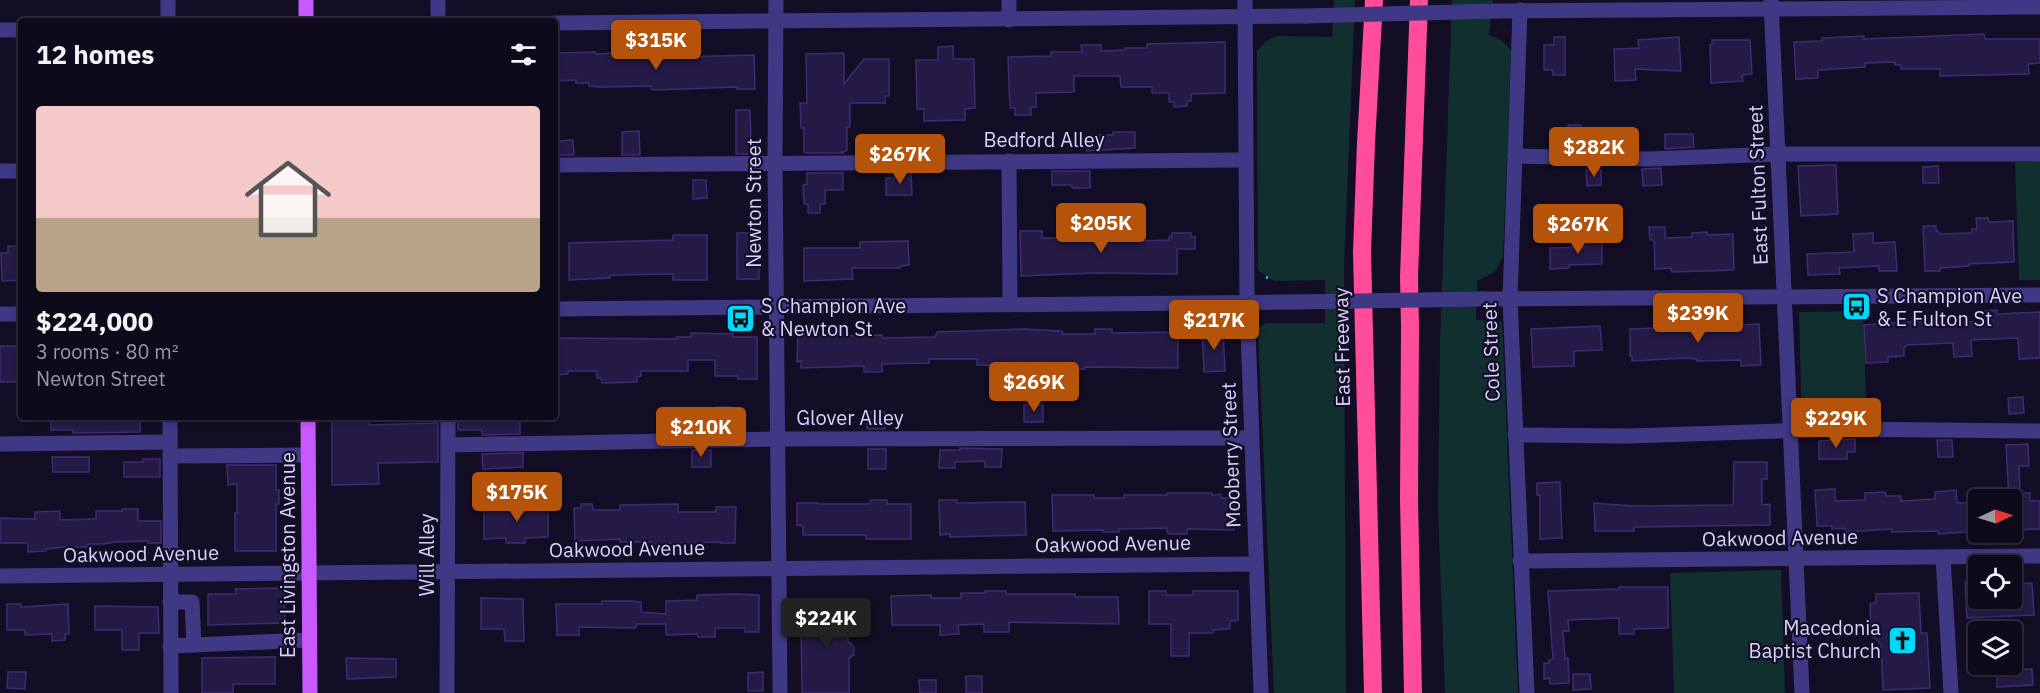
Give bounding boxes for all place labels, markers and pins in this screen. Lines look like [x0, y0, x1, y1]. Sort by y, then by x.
pin: $315K [614, 20, 698, 71]
pin: $282K [1552, 127, 1636, 178]
pin: $267K [858, 134, 942, 185]
pin: $205K [1059, 203, 1143, 254]
pin: $267K [1536, 204, 1620, 255]
place label: S Champion Ave & E Fulton St [1877, 282, 2022, 332]
bus stop icon: S Champion Ave & E Fulton St [1840, 291, 1872, 323]
place label: S Champion Ave & Newton St [761, 292, 906, 342]
pin: $239K [1656, 293, 1740, 344]
pin: $217K [1172, 300, 1256, 351]
bus stop icon: S Champion Ave & Newton St [724, 302, 756, 334]
pin: $269K [992, 362, 1076, 413]
pin: $229K [1794, 398, 1878, 449]
pin: $210K [659, 407, 743, 458]
pin: $175K [475, 472, 559, 523]
pin: $224K [784, 598, 868, 649]
place label: Macedonia Baptist Church [1749, 614, 1881, 664]
church icon: Macedonia Baptist Church [1886, 624, 1918, 656]

